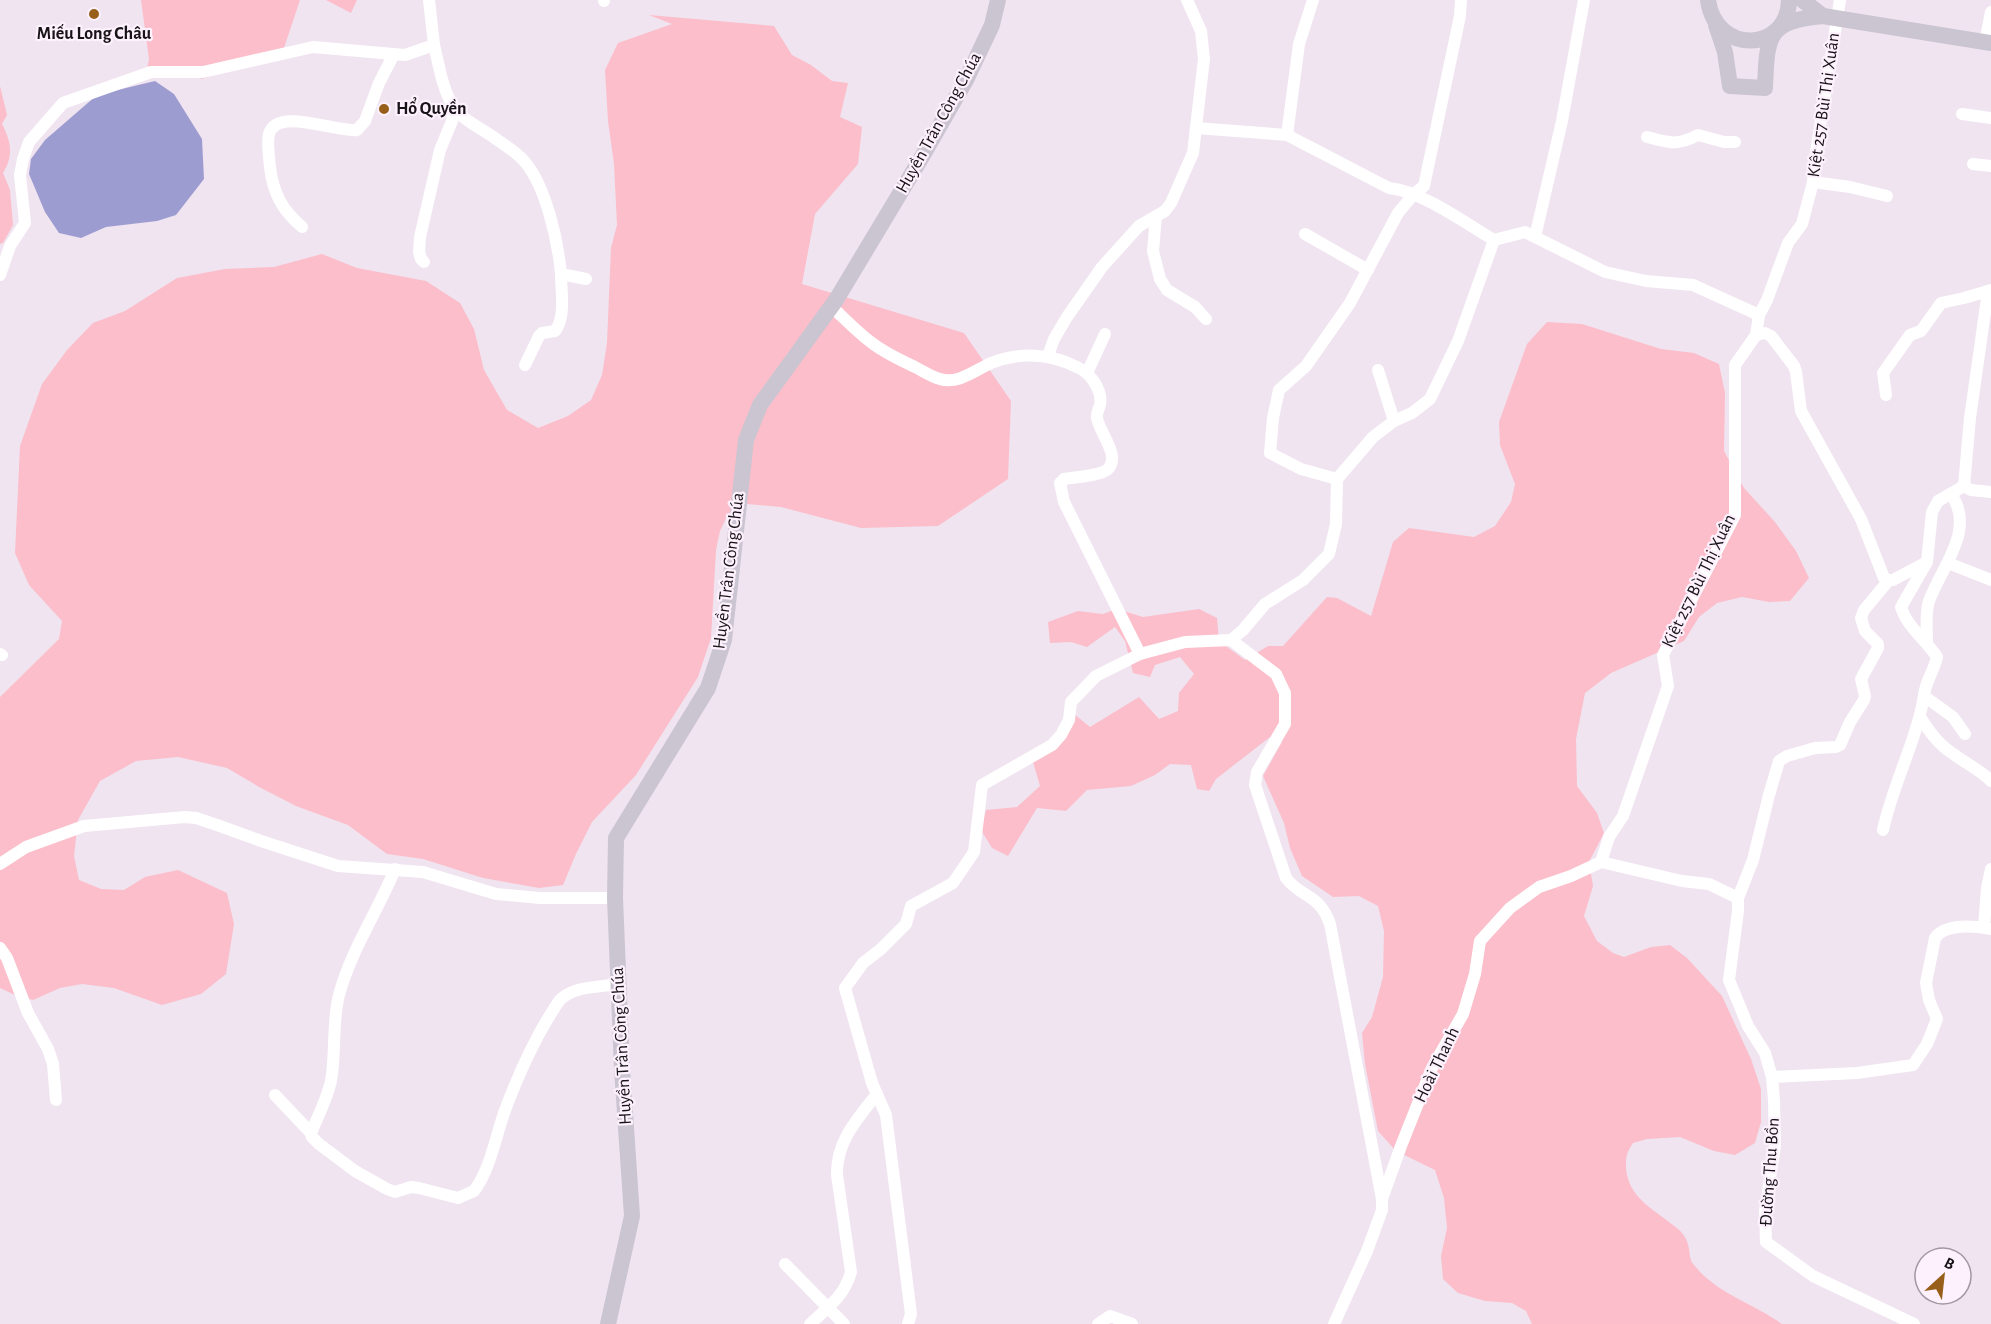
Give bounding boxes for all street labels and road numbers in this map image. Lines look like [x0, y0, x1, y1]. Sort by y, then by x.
street label: Kiệt 257 Bùi Thị Xuân [1805, 31, 1843, 179]
street label: Huyền Trân Công Chúa [892, 49, 985, 196]
street label: Huyền Trân Công Chúa [709, 492, 748, 650]
street label: Kiệt 257 Bùi Thị Xuân [1659, 511, 1739, 651]
street label: Huyền Trân Công Chúa [608, 967, 635, 1125]
street label: Hoài Thanh [1411, 1025, 1463, 1105]
street label: Đường Thu Bồn [1756, 1117, 1783, 1227]

